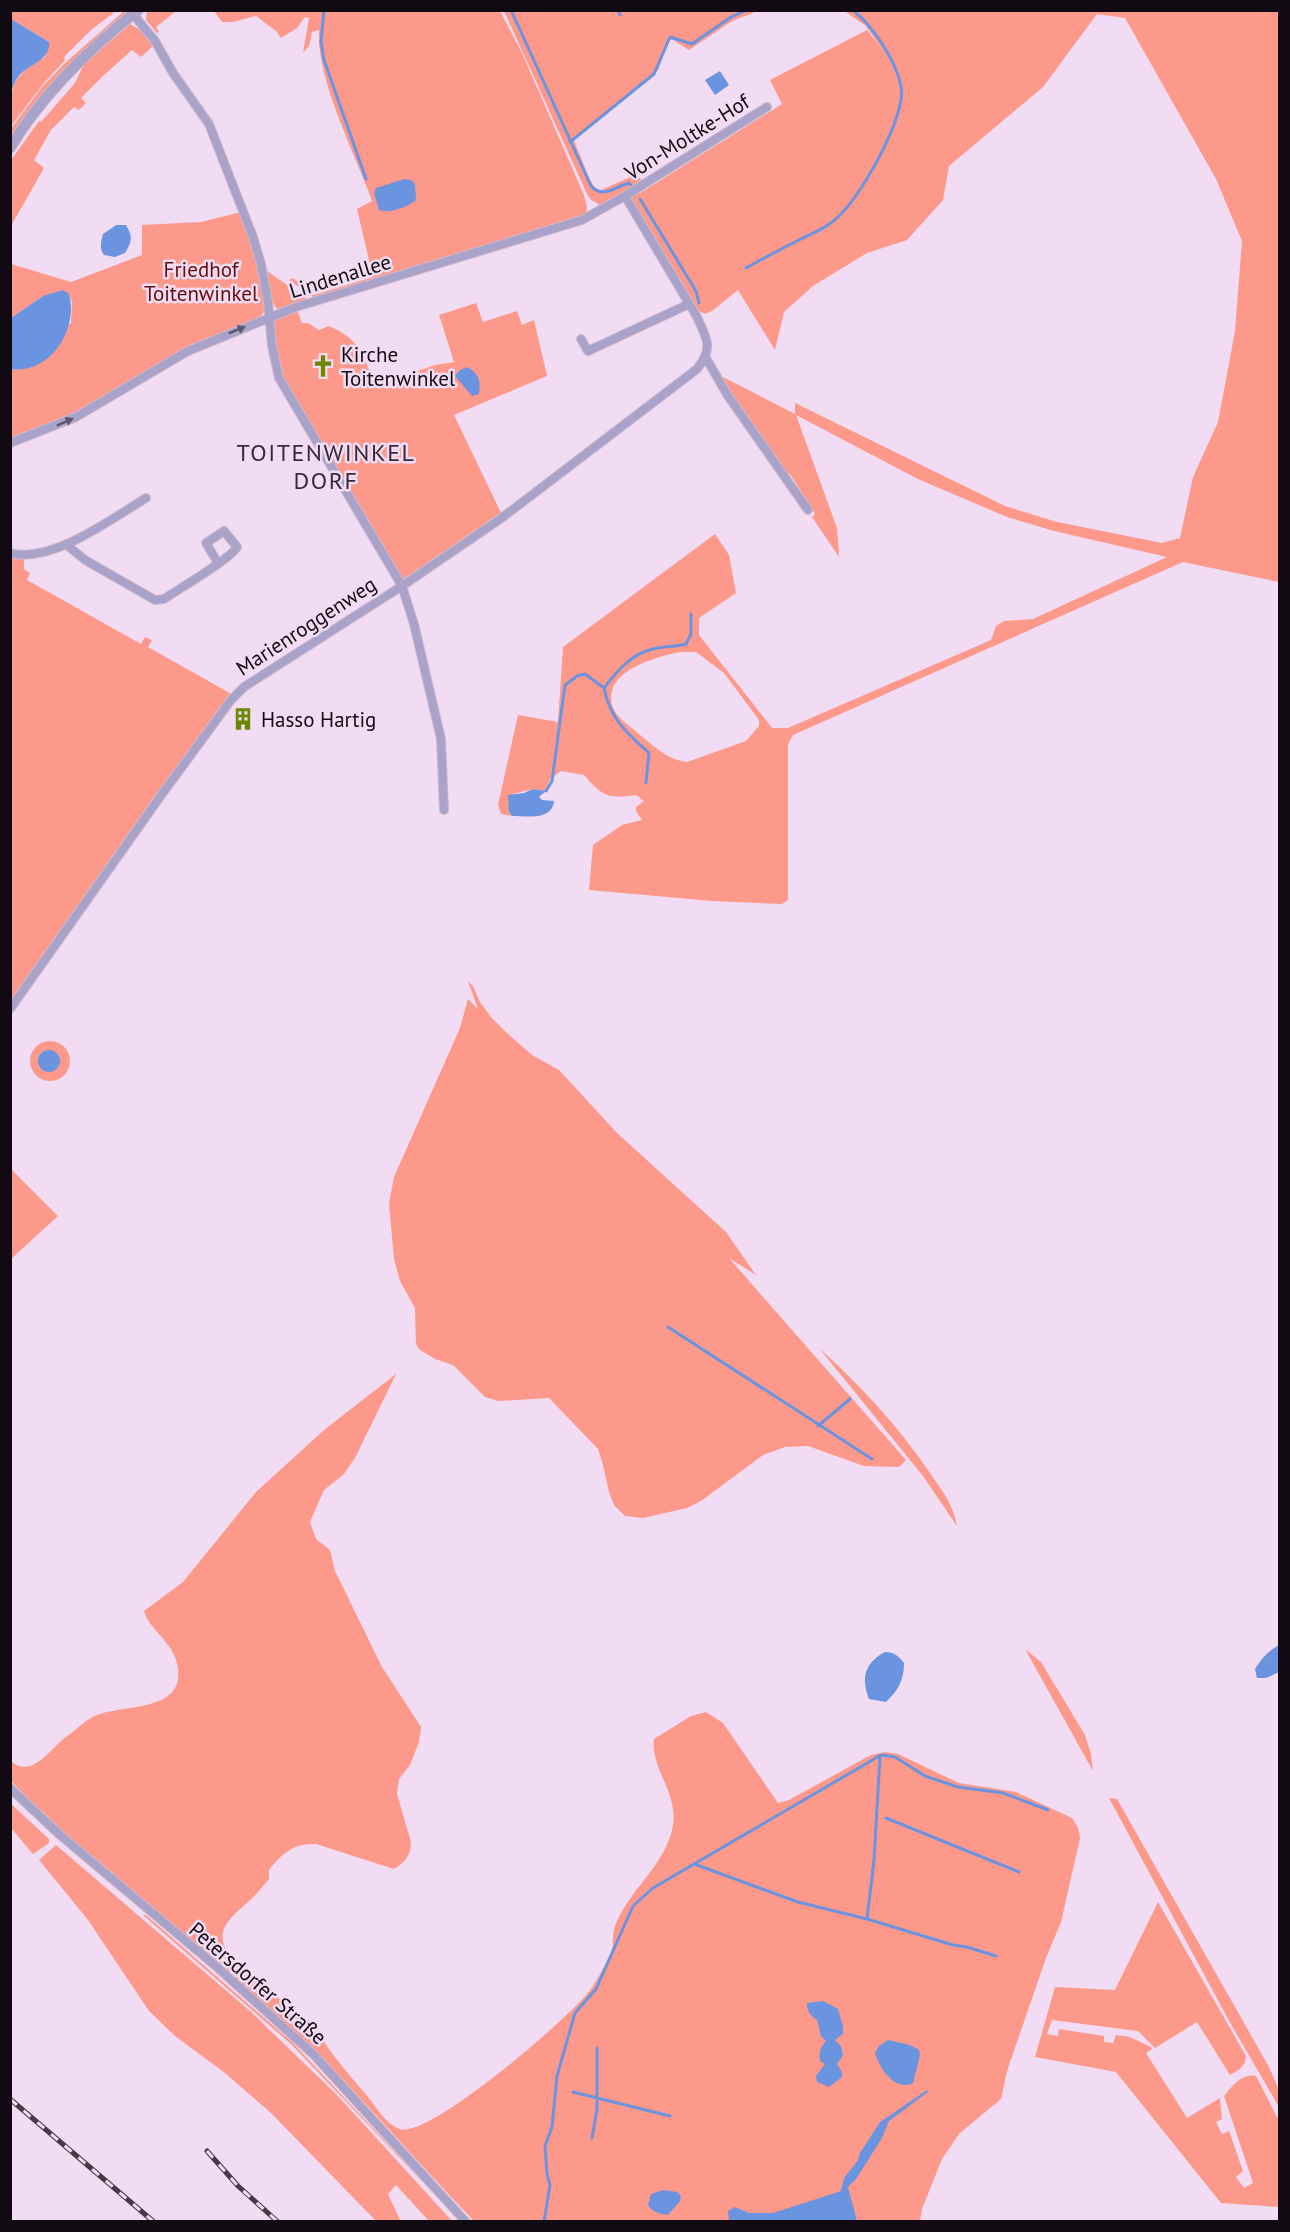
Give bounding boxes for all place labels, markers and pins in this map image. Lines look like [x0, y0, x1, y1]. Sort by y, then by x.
place label: Kirche Toitenwinkel [341, 341, 455, 392]
church icon: Kirche Toitenwinkel [310, 353, 336, 379]
building icon: Hasso Hartig [230, 706, 256, 732]
place label: Hasso Hartig [261, 706, 376, 733]

